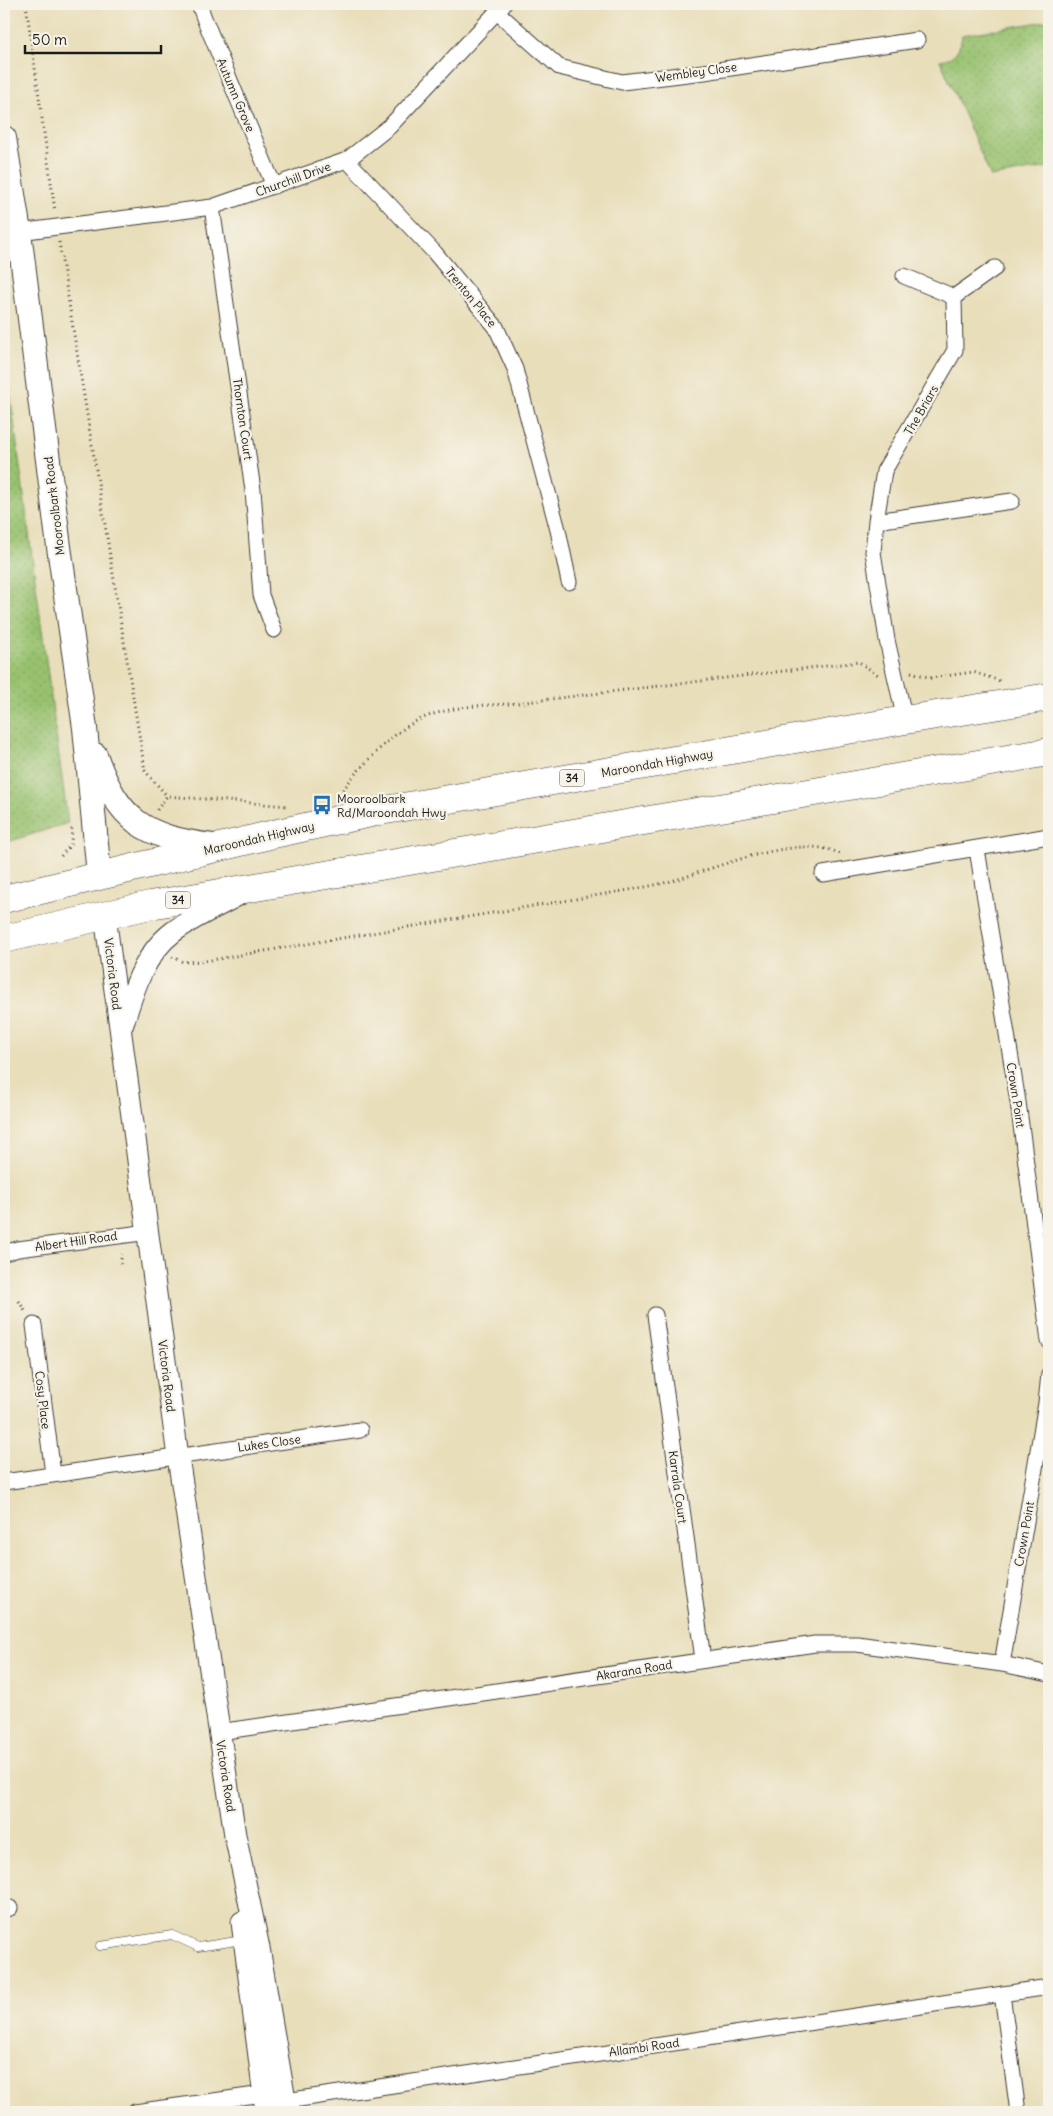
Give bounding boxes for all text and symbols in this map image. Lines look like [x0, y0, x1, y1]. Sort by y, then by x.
scale bar [25, 22, 161, 54]
text: 50 m [32, 30, 67, 49]
street label: Autumn Grove [214, 56, 258, 134]
street label: Wembley Close [654, 59, 738, 85]
street label: Churchill Drive [253, 158, 333, 200]
street label: Trenton Place [442, 264, 500, 330]
street label: Thornton Court [230, 377, 256, 461]
street label: The Briars [901, 382, 941, 438]
street label: Mooroolbark Road [40, 456, 68, 556]
street label: Maroondah Highway [600, 746, 714, 780]
road number: 34 [560, 770, 584, 786]
place label: Mooroolbark Rd/Maroondah Hwy [337, 791, 446, 820]
bus stop icon: Mooroolbark Rd/Maroondah Hwy [311, 794, 333, 816]
street label: Maroondah Highway [202, 818, 316, 858]
road number: 34 [166, 892, 190, 908]
street label: Victoria Road [101, 937, 125, 1011]
street label: Crown Point [1003, 1061, 1029, 1129]
street label: Albert Hill Road [34, 1228, 118, 1254]
street label: Victoria Road [155, 1339, 179, 1413]
street label: Cosy Place [32, 1370, 54, 1430]
street label: Lukes Close [237, 1431, 301, 1455]
street label: Karrala Court [665, 1450, 691, 1524]
street label: Crown Point [1011, 1500, 1037, 1568]
street label: Akarana Road [595, 1657, 673, 1683]
street label: Victoria Road [213, 1739, 239, 1813]
street label: Allambi Road [608, 2035, 680, 2059]

